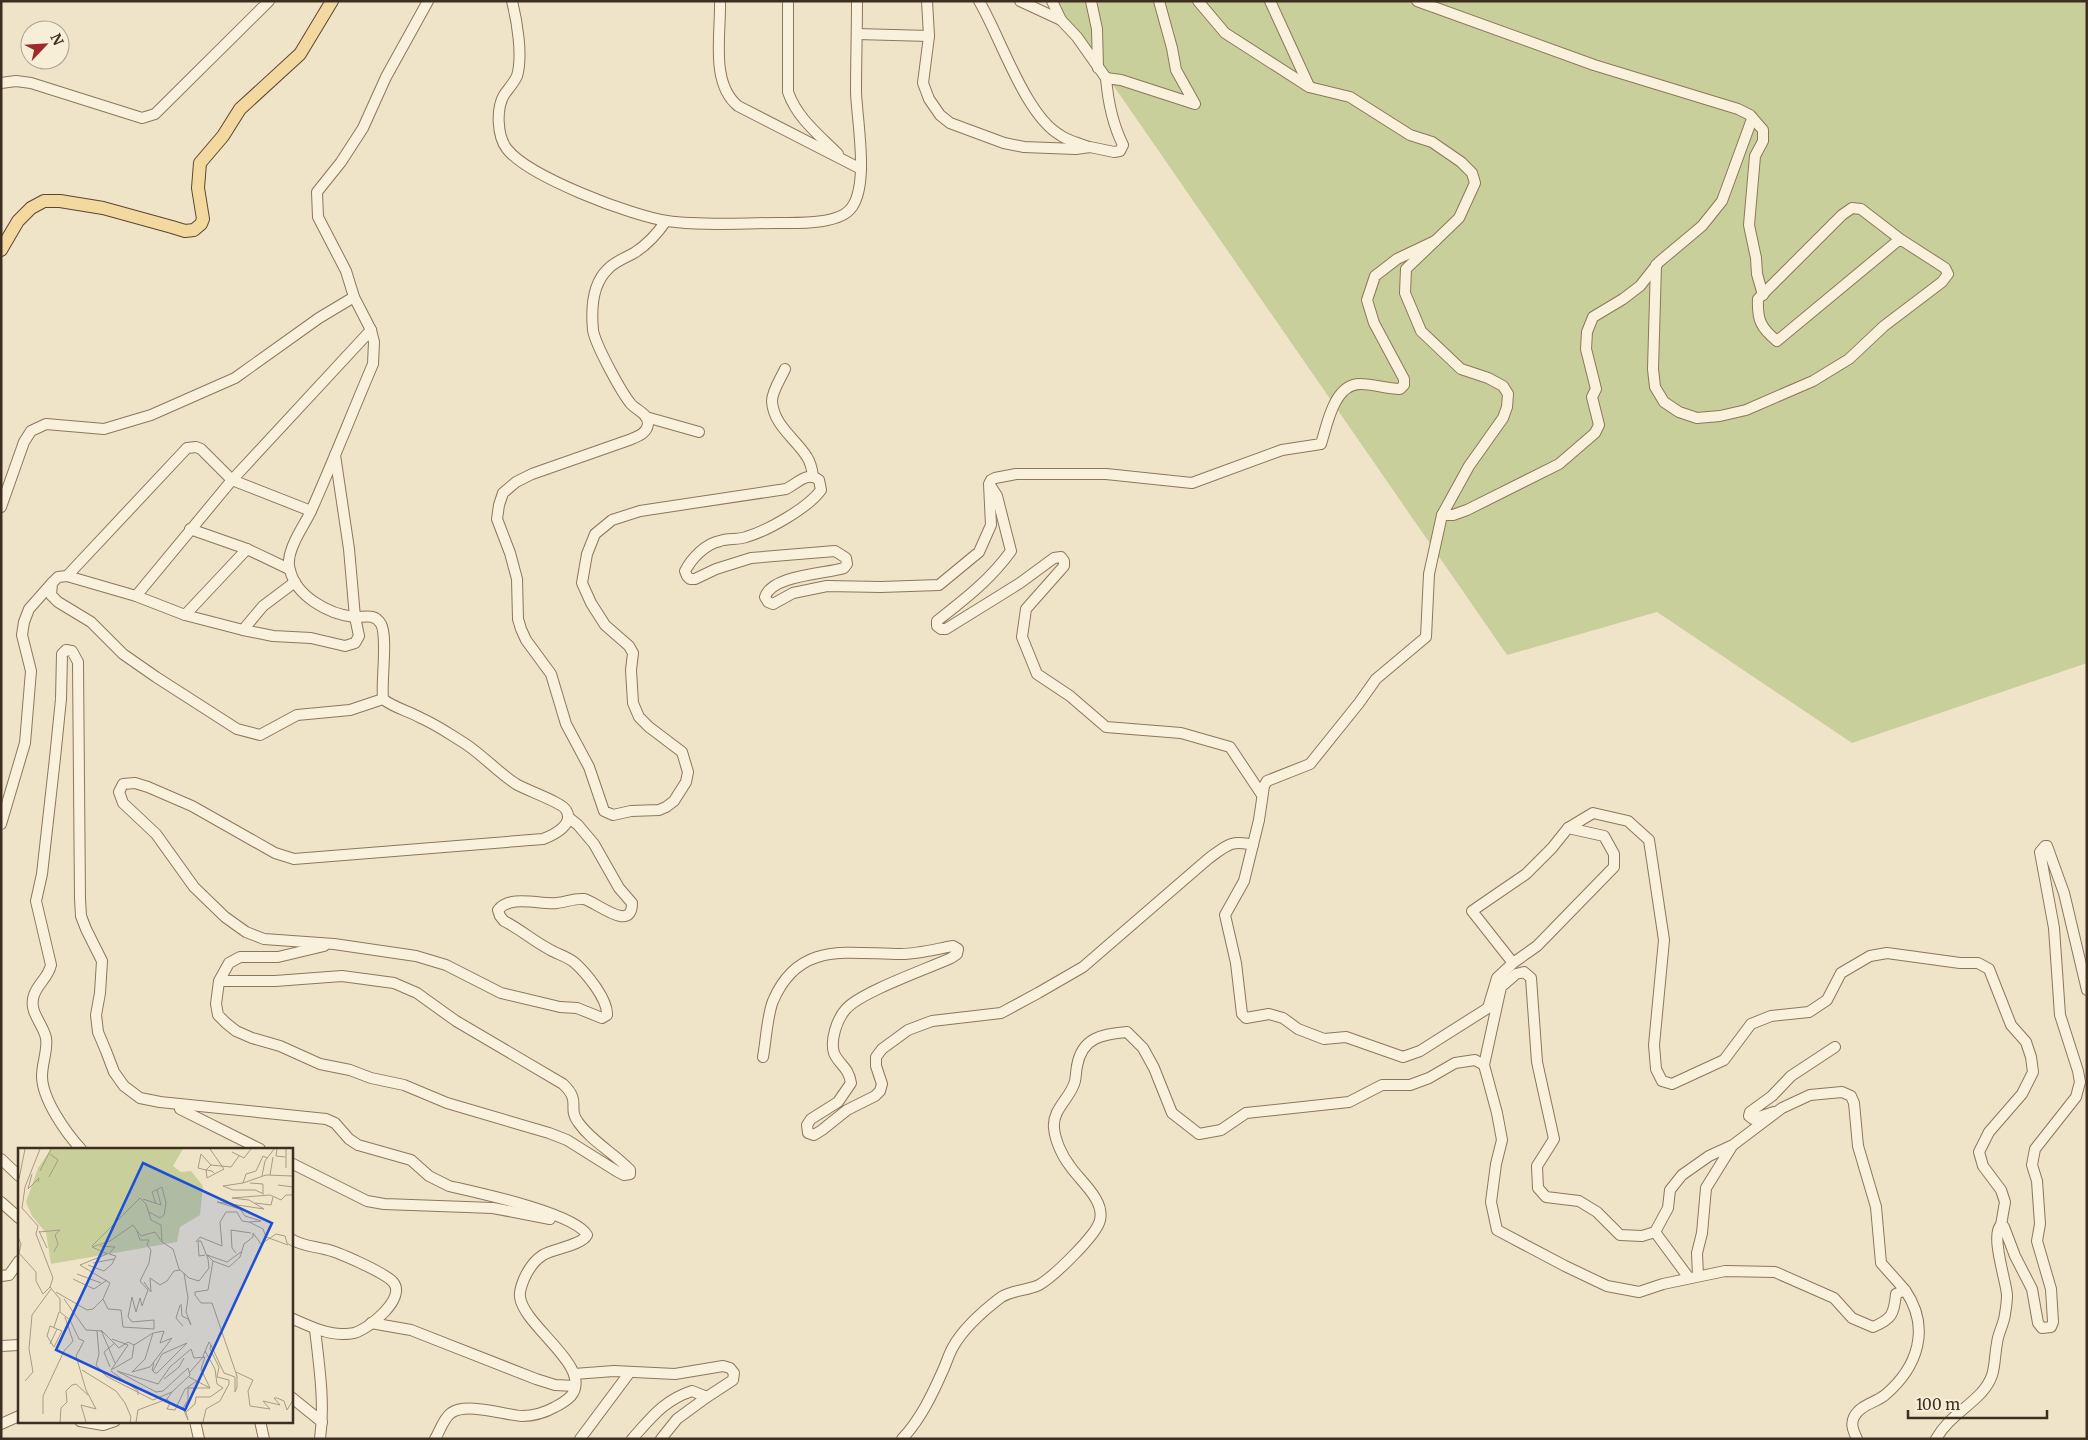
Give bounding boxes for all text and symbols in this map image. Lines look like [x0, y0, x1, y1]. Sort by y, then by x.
north arrow [20, 20, 70, 70]
text: N [46, 31, 67, 48]
inset map [18, 1148, 292, 1422]
scale bar [1908, 1388, 2047, 1420]
text: 100 m [1916, 1395, 1960, 1414]

